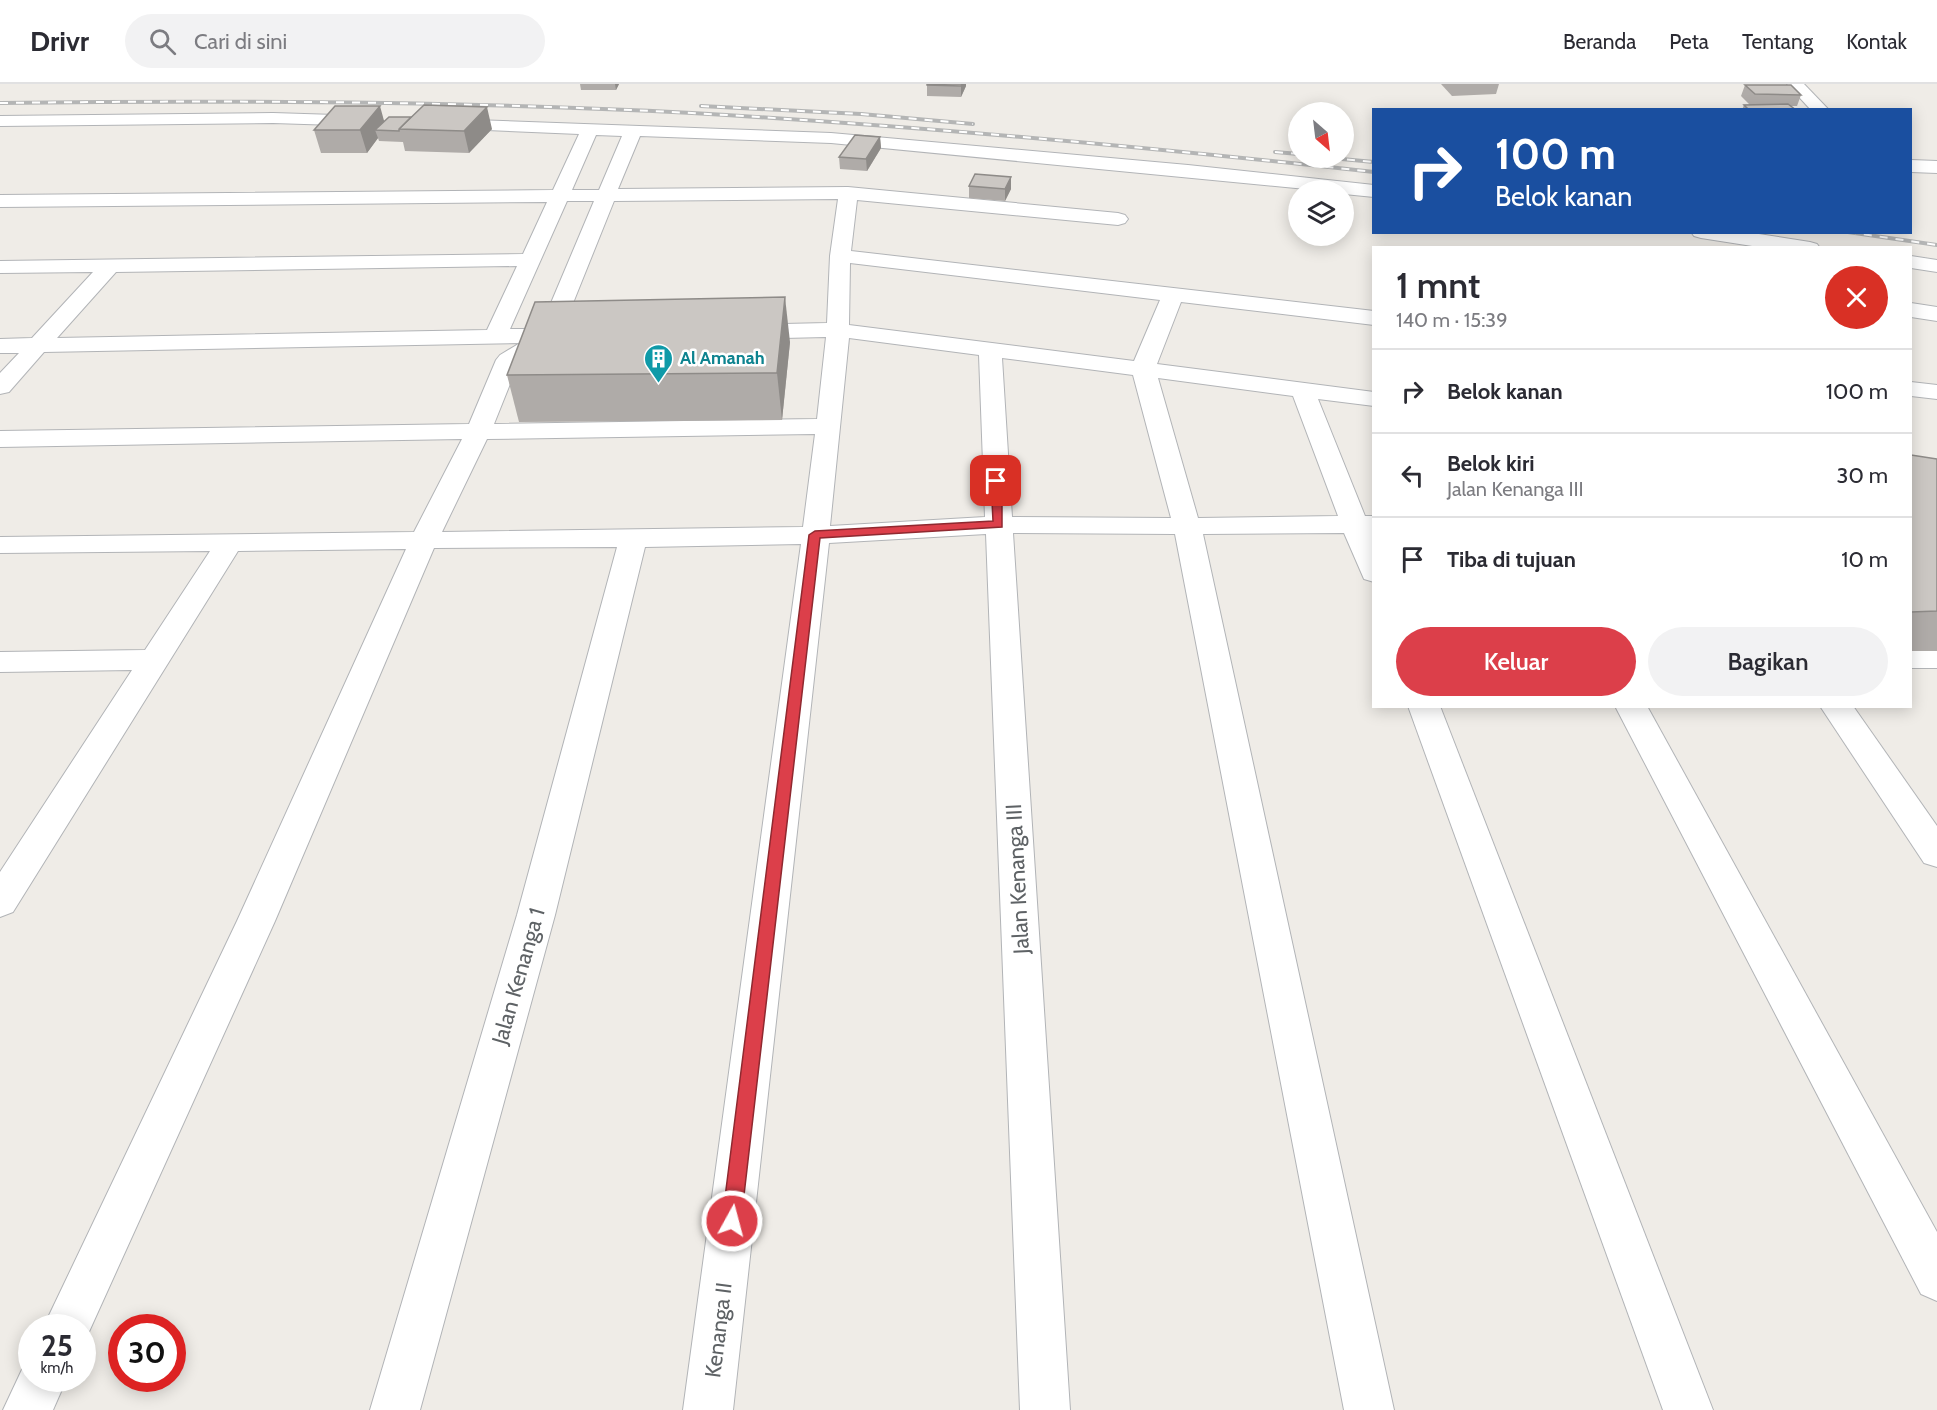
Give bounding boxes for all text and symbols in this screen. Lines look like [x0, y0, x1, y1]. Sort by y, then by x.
search box [125, 14, 545, 68]
text: Drivr [30, 24, 89, 58]
icon: search [146, 25, 179, 58]
text: Cari di sini [194, 28, 287, 55]
text: Beranda [1563, 29, 1636, 54]
text: Peta [1669, 29, 1709, 54]
text: Tentang [1742, 29, 1813, 54]
text: Kontak [1846, 29, 1907, 54]
north arrow [1288, 102, 1354, 168]
map controls [1288, 102, 1354, 246]
text: 100 m [1495, 128, 1616, 180]
icon: right [1396, 132, 1474, 210]
button: layers [1288, 180, 1354, 246]
text: Belok kanan [1495, 180, 1632, 213]
text: 1 mnt [1396, 263, 1480, 307]
button: close [1825, 266, 1888, 329]
text: 140 m · 15:39 [1396, 308, 1508, 332]
building icon: Al Amanah [643, 342, 675, 384]
place label: Al Amanah [680, 347, 765, 369]
icon: right [1396, 375, 1429, 408]
text: Belok kanan [1447, 378, 1563, 405]
text: 100 m [1826, 378, 1888, 405]
text: Belok kiri [1447, 450, 1534, 477]
pin [970, 455, 1021, 506]
icon: left [1396, 459, 1429, 492]
text: 30 m [1836, 462, 1888, 489]
icon: arrive [979, 464, 1012, 497]
text: Jalan Kenanga III [1447, 477, 1584, 501]
icon: arrive [1396, 543, 1429, 576]
text: Tiba di tujuan [1447, 546, 1576, 573]
text: 10 m [1841, 546, 1888, 573]
button: Keluar [1396, 627, 1636, 696]
button: Bagikan [1648, 627, 1888, 696]
street label: Jalan Kenanga III [1000, 803, 1035, 956]
street label: Jalan Kenanga 1 [486, 905, 551, 1048]
position arrow [700, 1189, 764, 1253]
street label: Kenanga II [699, 1281, 738, 1379]
speed limit sign: 30 [108, 1314, 186, 1392]
text: 25 [41, 1327, 73, 1364]
text: km/h [41, 1359, 73, 1377]

